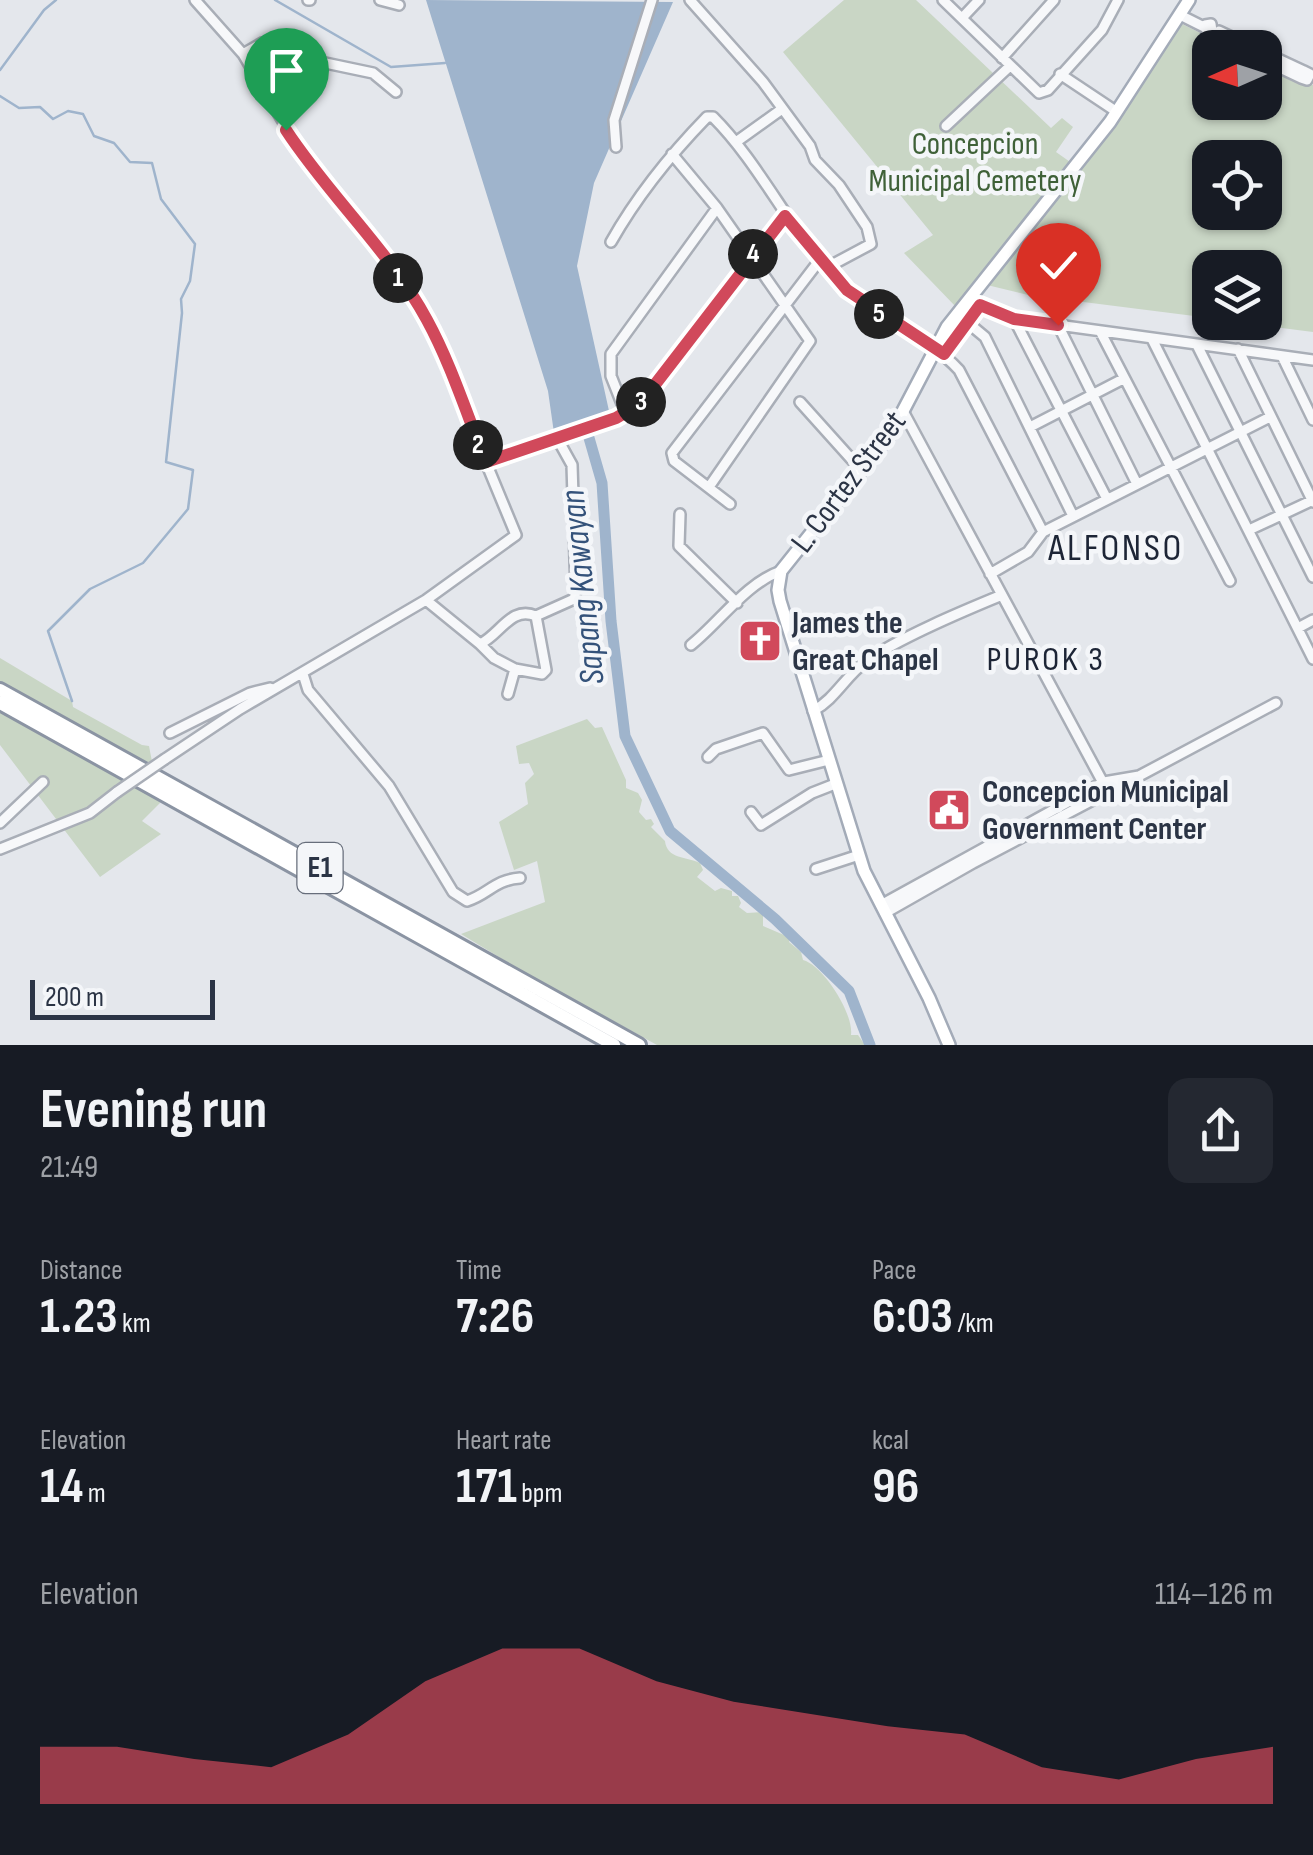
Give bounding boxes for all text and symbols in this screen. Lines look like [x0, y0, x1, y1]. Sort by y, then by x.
pin [244, 28, 329, 131]
north arrow [1192, 30, 1282, 120]
map controls [1192, 30, 1282, 340]
icon: arrive [259, 43, 314, 98]
park label: Concepcion Municipal Cemetery [869, 125, 1081, 201]
button: locate [1192, 140, 1282, 230]
pin [1016, 223, 1101, 326]
pin: 4 [728, 229, 778, 279]
text: 4 [746, 237, 760, 270]
icon: check [1031, 238, 1086, 293]
button: layers [1192, 250, 1282, 340]
pin: 1 [373, 253, 423, 303]
text: 1 [393, 261, 403, 294]
pin: 5 [854, 289, 904, 339]
text: 5 [873, 297, 885, 330]
pin: 3 [616, 377, 666, 427]
text: 3 [635, 385, 647, 418]
street label: L. Cortez Street [783, 403, 915, 561]
pin: 2 [453, 420, 503, 470]
text: 2 [472, 428, 484, 461]
water label: Sapang Kawayan [551, 487, 615, 687]
district label: ALFONSO [1047, 526, 1184, 571]
place label: James the Great Chapel [791, 604, 938, 680]
church icon: James the Great Chapel [737, 618, 783, 664]
district label: PUROK 3 [987, 638, 1105, 681]
place label: Concepcion Municipal Government Center [982, 773, 1229, 849]
public building icon: Concepcion Municipal Government Center [926, 787, 972, 833]
road number: E1 [298, 843, 342, 893]
scale bar [30, 975, 215, 1020]
text: 200 m [45, 981, 104, 1014]
text: Evening run [40, 1077, 267, 1144]
button: share [1168, 1078, 1273, 1183]
text: 21:49 [40, 1148, 98, 1187]
text: Distance [40, 1254, 123, 1287]
text: Time [456, 1254, 502, 1287]
text: Pace [872, 1254, 917, 1287]
text: 1.23 [40, 1287, 118, 1347]
text: 7:26 [456, 1287, 534, 1347]
text: 6:03 [872, 1287, 953, 1347]
text: km [118, 1307, 151, 1340]
text: /km [953, 1307, 994, 1340]
text: Elevation [40, 1424, 126, 1457]
text: Heart rate [456, 1424, 552, 1457]
text: kcal [872, 1424, 909, 1457]
text: 14 [40, 1457, 83, 1517]
text: 171 [456, 1457, 517, 1517]
text: 96 [872, 1457, 919, 1517]
text: m [83, 1477, 106, 1510]
text: bpm [517, 1477, 562, 1510]
text: Elevation [40, 1575, 139, 1614]
text: 114–126 m [1155, 1575, 1273, 1614]

